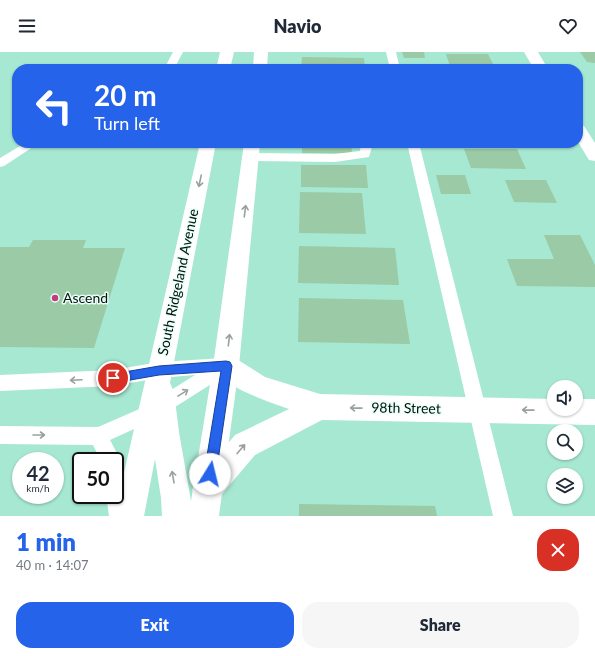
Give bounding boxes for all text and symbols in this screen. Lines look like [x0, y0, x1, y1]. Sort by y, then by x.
icon: menu [16, 15, 38, 37]
text: Navio [274, 15, 321, 37]
icon: heart [557, 15, 579, 37]
text: 20 m [94, 78, 157, 112]
icon: left [28, 80, 80, 132]
text: Turn left [94, 112, 160, 134]
one-way arrow [195, 174, 203, 187]
one-way arrow [241, 205, 248, 218]
street label: South Ridgeland Avenue [154, 207, 201, 357]
place label: Ascend [63, 289, 108, 306]
marker: Ascend [50, 293, 60, 303]
one-way arrow [226, 334, 233, 347]
pin [96, 361, 130, 395]
icon: arrive [102, 367, 124, 389]
one-way arrow [70, 377, 83, 384]
map controls [547, 380, 583, 504]
button: sound [547, 380, 583, 416]
one-way arrow [177, 388, 189, 396]
street label: 98th Street [371, 398, 441, 417]
one-way arrow [350, 404, 363, 411]
one-way arrow [522, 406, 535, 414]
button: search [547, 424, 583, 460]
one-way arrow [32, 431, 45, 439]
one-way arrow [237, 444, 246, 455]
speed limit sign: 50 [72, 452, 124, 504]
position arrow [189, 453, 231, 495]
text: 42 [26, 461, 50, 485]
button: layers [547, 468, 583, 504]
one-way arrow [169, 471, 177, 484]
text: km/h [26, 482, 50, 494]
text: 1 min [16, 527, 76, 556]
button: close [537, 529, 579, 571]
text: 40 m · 14:07 [16, 557, 89, 573]
button: Exit [16, 602, 294, 648]
button: Share [302, 602, 579, 648]

